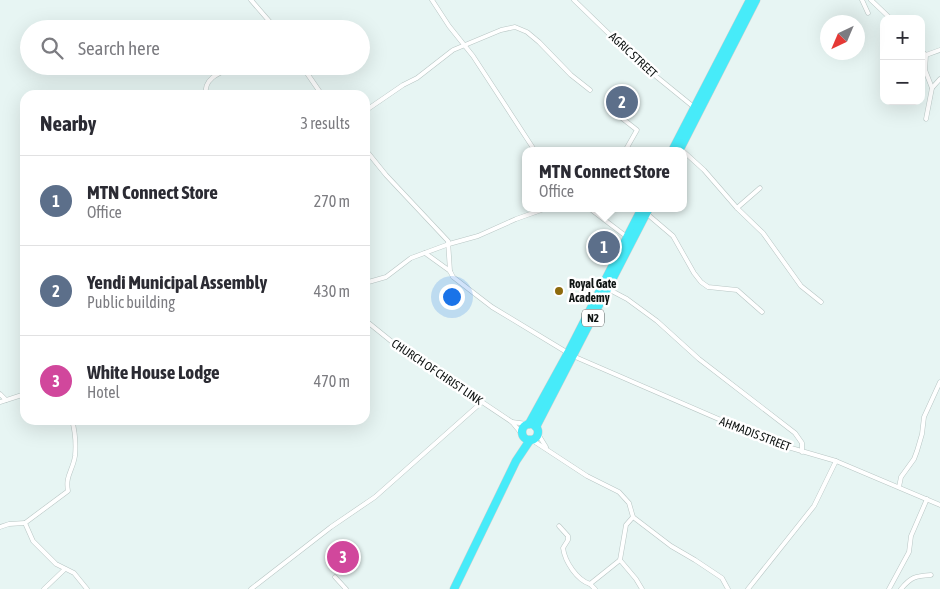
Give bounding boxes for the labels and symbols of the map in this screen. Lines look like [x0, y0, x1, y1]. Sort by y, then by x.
north arrow [820, 15, 865, 60]
street label: AGRIC STREET [606, 29, 660, 81]
pin: 2 [606, 83, 638, 121]
pin: 1 [588, 228, 620, 266]
place label: Royal Gate Academy [568, 277, 617, 305]
your location [439, 284, 465, 310]
marker: Royal Gate Academy [553, 285, 565, 297]
road number: N2 [582, 310, 604, 326]
street label: CHURCH OF CHRIST LINK [389, 336, 485, 408]
street label: AHMADIS STREET [717, 414, 793, 454]
pin: 3 [327, 538, 359, 576]

